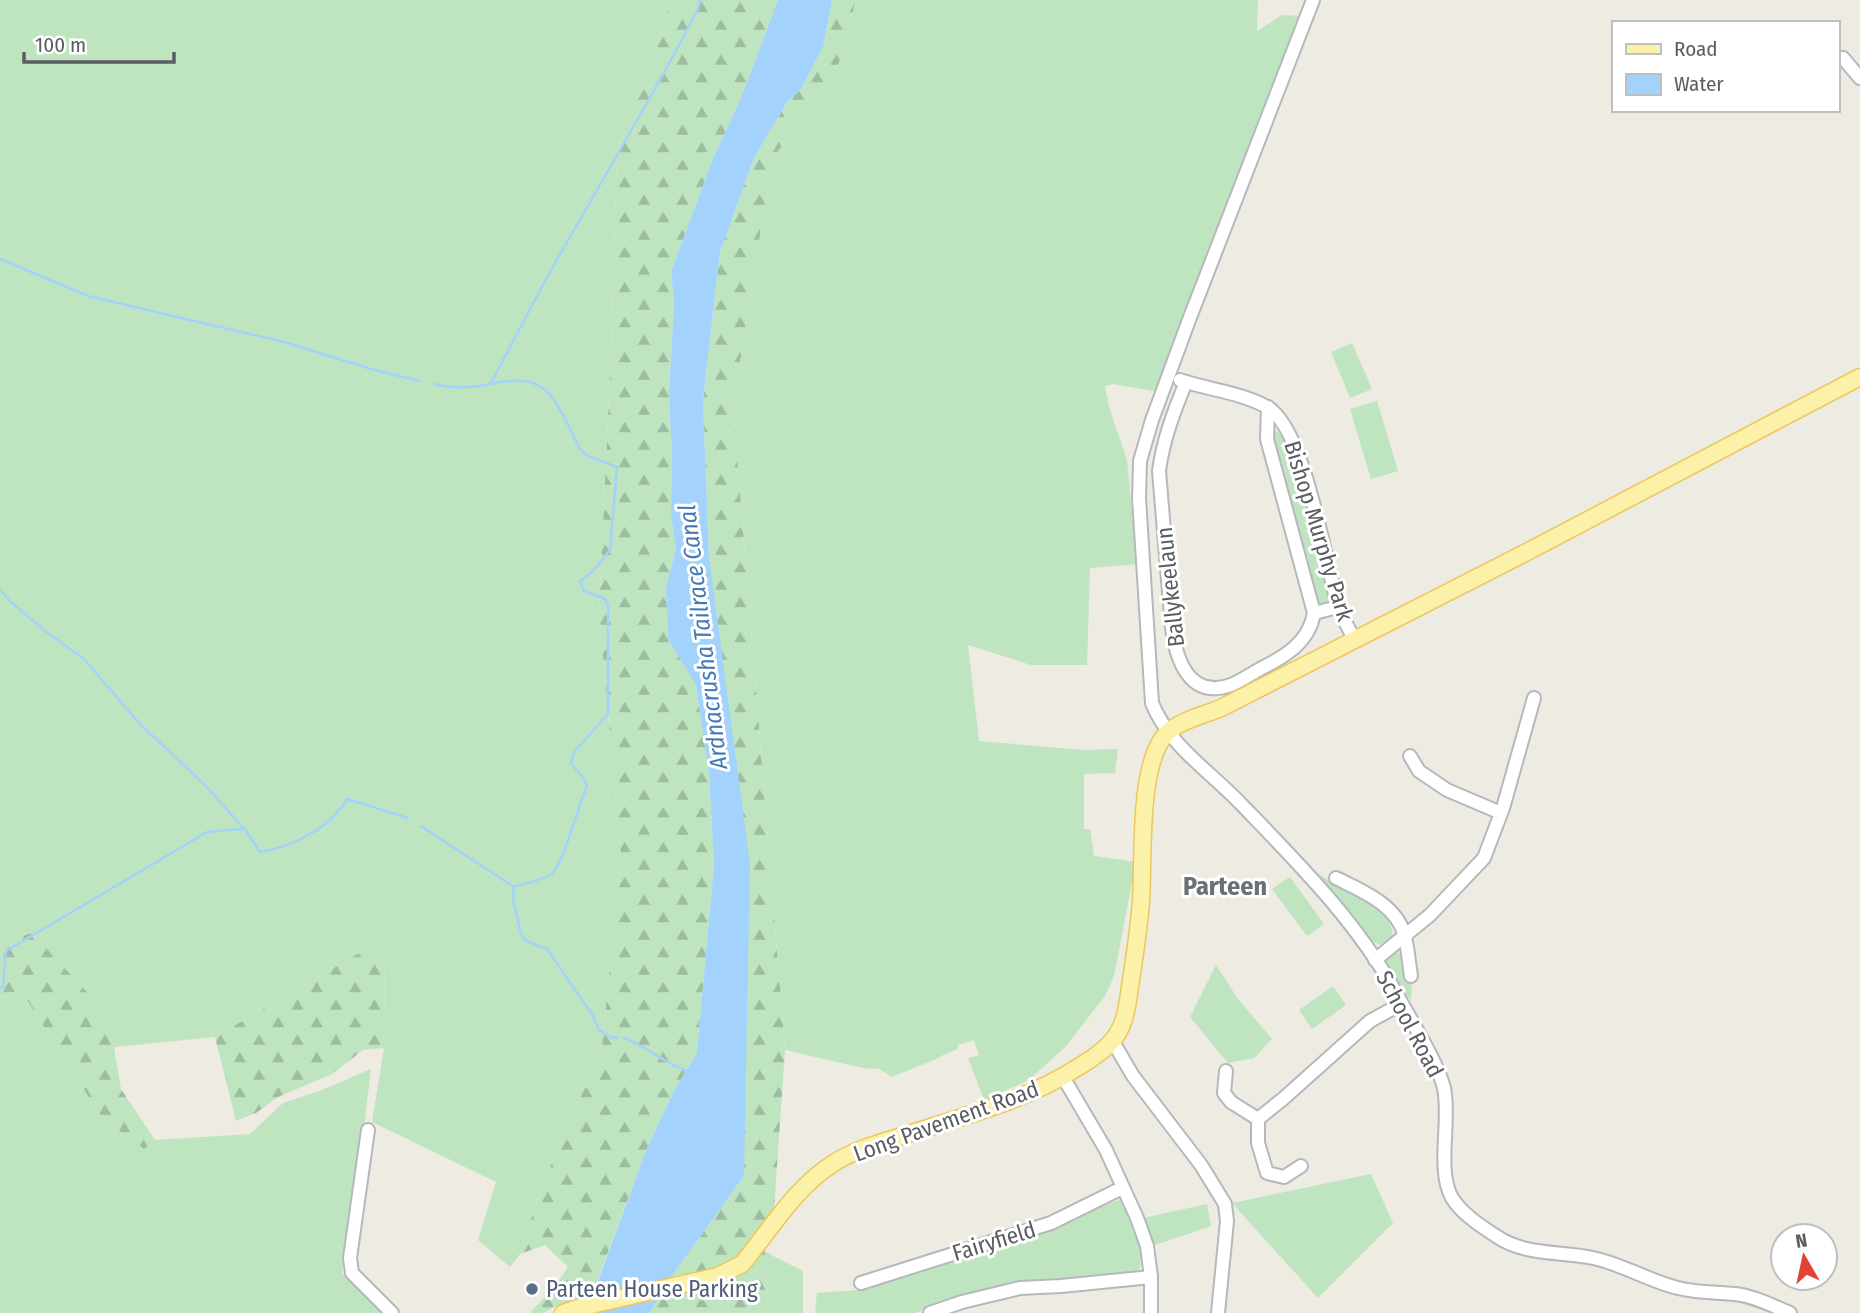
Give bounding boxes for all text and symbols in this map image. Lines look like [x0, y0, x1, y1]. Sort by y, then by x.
scale bar [24, 21, 175, 65]
legend [1612, 21, 1839, 112]
text: 100 m [35, 32, 86, 58]
text: Road [1674, 36, 1718, 62]
text: Water [1674, 71, 1724, 97]
street label: Bishop Murphy Park [1278, 437, 1360, 625]
water label: Ardnacrusha Tailrace Canal [673, 503, 733, 772]
street label: Ballykeelaun [1150, 526, 1190, 648]
district label: Parteen [1183, 871, 1267, 902]
street label: School Road [1370, 966, 1450, 1082]
street label: Long Pavement Road [850, 1074, 1042, 1168]
street label: Fairyfield [949, 1215, 1039, 1267]
north arrow [1769, 1222, 1839, 1292]
text: N [1794, 1228, 1809, 1253]
place label: Parteen House Parking [546, 1275, 758, 1303]
marker: Parteen House Parking [524, 1281, 540, 1297]

